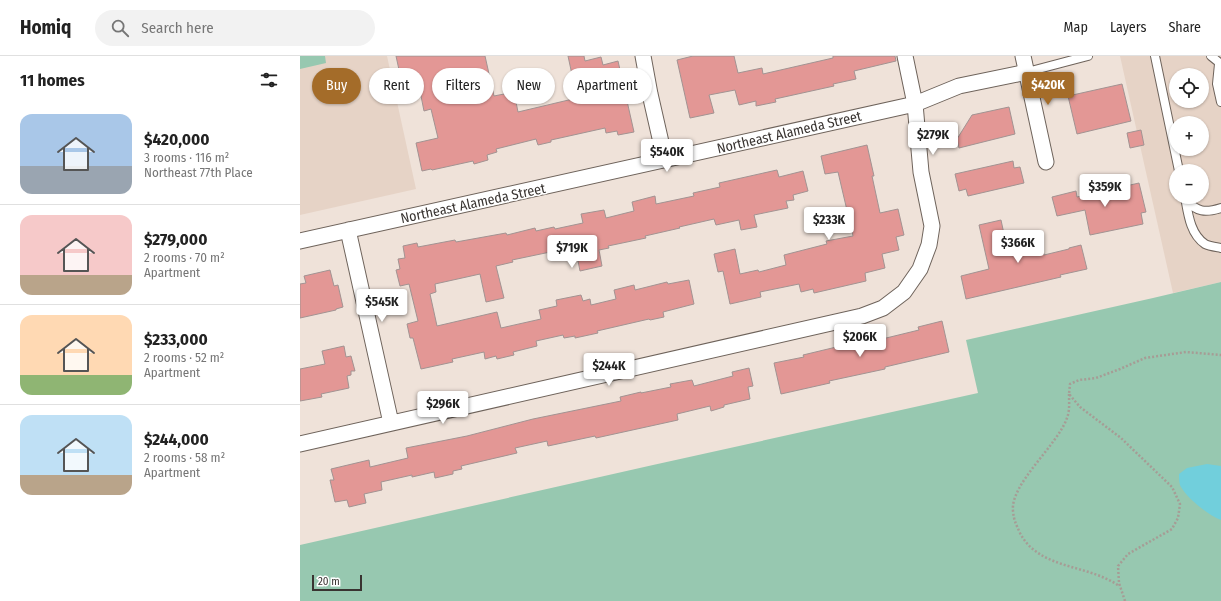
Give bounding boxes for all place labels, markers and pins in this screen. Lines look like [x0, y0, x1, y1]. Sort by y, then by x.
pin: $420K [1020, 72, 1076, 106]
pin: $279K [905, 122, 961, 156]
pin: $540K [639, 139, 695, 173]
pin: $359K [1077, 174, 1133, 208]
pin: $233K [801, 207, 857, 241]
pin: $366K [990, 230, 1046, 264]
pin: $719K [544, 235, 600, 269]
pin: $545K [354, 289, 410, 323]
pin: $206K [832, 324, 888, 358]
pin: $244K [581, 353, 637, 387]
pin: $296K [415, 391, 471, 425]

